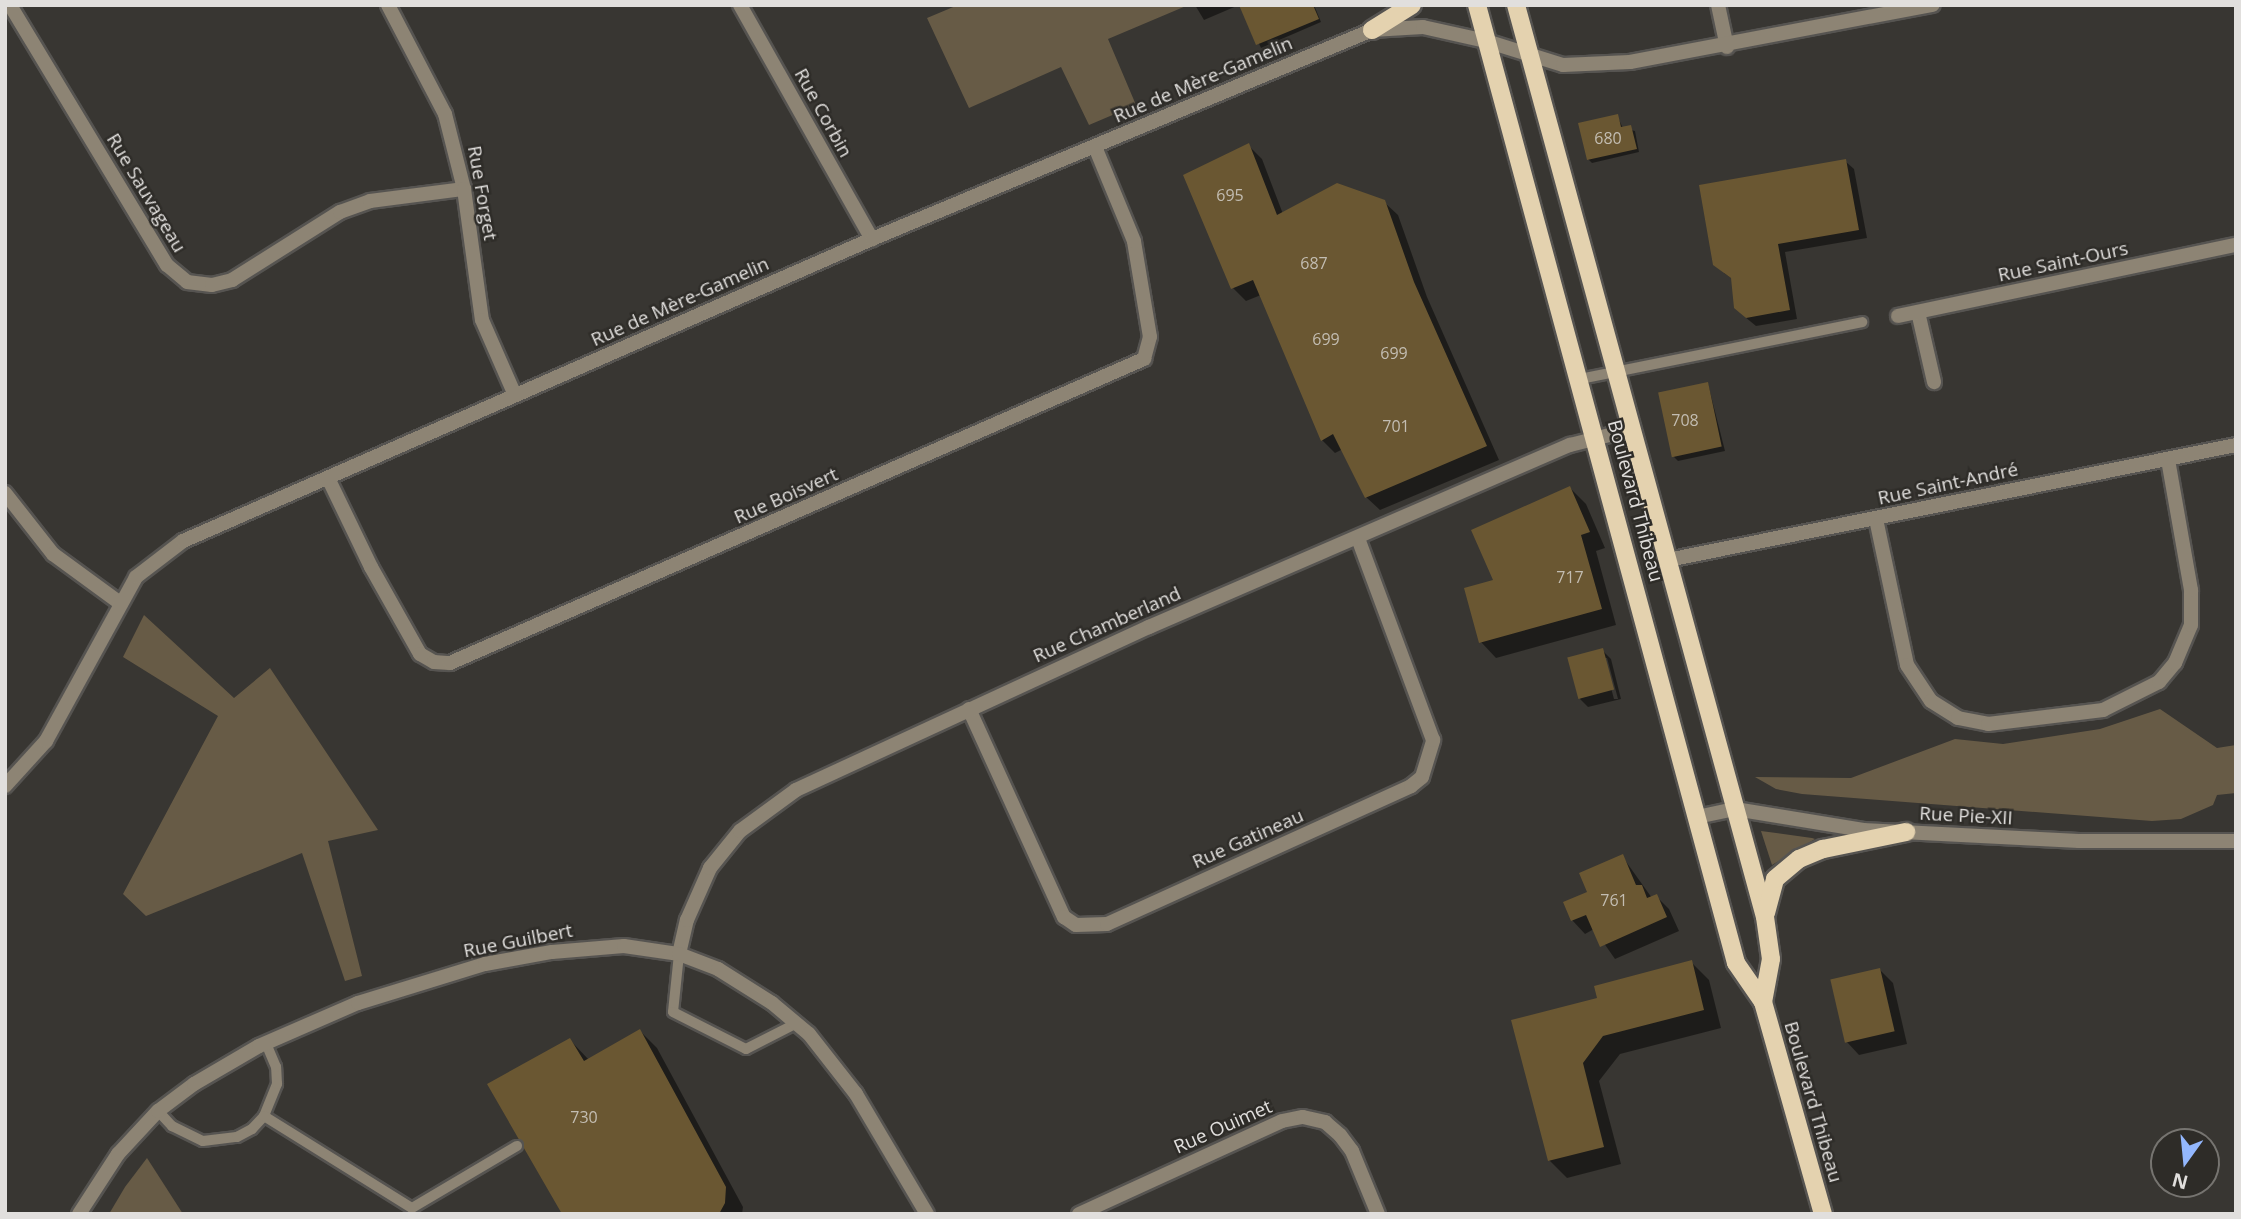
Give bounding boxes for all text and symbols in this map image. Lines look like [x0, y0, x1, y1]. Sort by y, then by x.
street label: Rue de Mère-Gamelin [1110, 32, 1296, 128]
street label: Rue Corbin [789, 65, 857, 161]
house number: 680 [1594, 128, 1622, 148]
street label: Rue Sauvageau [102, 129, 190, 257]
street label: Rue Forget [462, 144, 502, 242]
house number: 695 [1216, 185, 1244, 205]
street label: Rue Saint-Ours [1996, 237, 2130, 287]
street label: Rue de Mère-Gamelin [587, 252, 773, 352]
house number: 687 [1300, 253, 1328, 273]
house number: 699 [1312, 329, 1340, 349]
house number: 699 [1380, 343, 1408, 363]
house number: 708 [1671, 410, 1699, 430]
house number: 701 [1382, 416, 1410, 436]
street label: Boulevard Thibeau [1602, 418, 1668, 584]
street label: Rue Saint-André [1876, 458, 2020, 510]
street label: Rue Boisvert [731, 463, 841, 529]
house number: 717 [1556, 567, 1584, 587]
street label: Rue Chamberland [1030, 582, 1184, 668]
street label: Rue Pie-XII [1919, 802, 2013, 830]
street label: Rue Gatineau [1189, 804, 1307, 874]
house number: 761 [1600, 890, 1628, 910]
street label: Rue Guilbert [461, 919, 575, 963]
street label: Boulevard Thibeau [1779, 1019, 1847, 1185]
street label: Rue Ouimet [1170, 1095, 1276, 1159]
house number: 730 [570, 1107, 598, 1127]
north arrow [2150, 1128, 2220, 1198]
text: N [2169, 1167, 2191, 1196]

